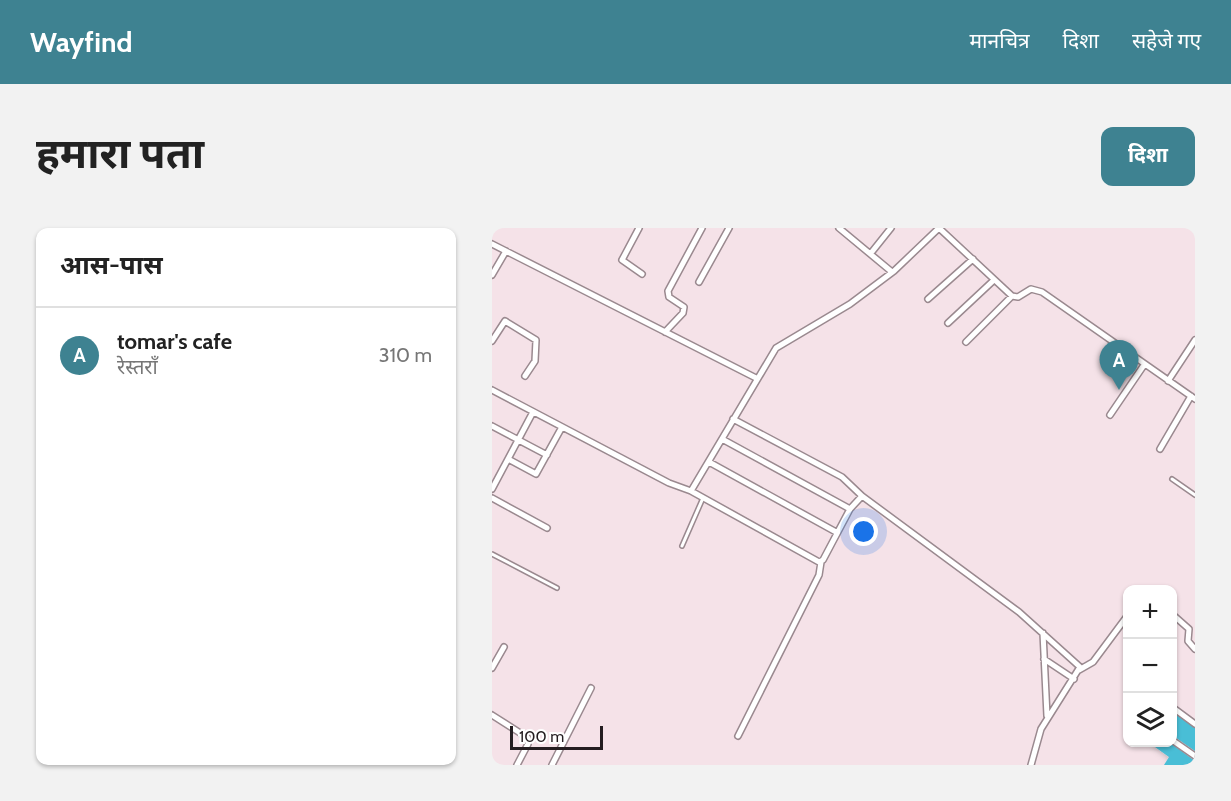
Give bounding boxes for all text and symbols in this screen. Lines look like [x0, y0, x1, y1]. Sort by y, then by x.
text: Wayfind [30, 25, 132, 59]
text: मानचित्र [970, 28, 1030, 53]
text: दिशा [1063, 28, 1099, 53]
text: सहेजे गए [1132, 28, 1201, 53]
text: हमारा पता [36, 127, 204, 179]
button: दिशा [1101, 127, 1195, 186]
text: आस-पास [60, 249, 163, 281]
text: tomar's cafe [117, 328, 232, 355]
pin: A [1100, 340, 1138, 390]
text: A [73, 343, 86, 367]
text: 310 m [379, 343, 432, 367]
text: रेस्तराँ [117, 355, 158, 379]
your location [849, 517, 878, 546]
map controls [1123, 585, 1177, 747]
button: + [1123, 585, 1177, 639]
button: − [1123, 639, 1177, 693]
button: layers [1123, 693, 1177, 747]
scale bar [510, 723, 603, 750]
text: 100 m [519, 727, 564, 746]

